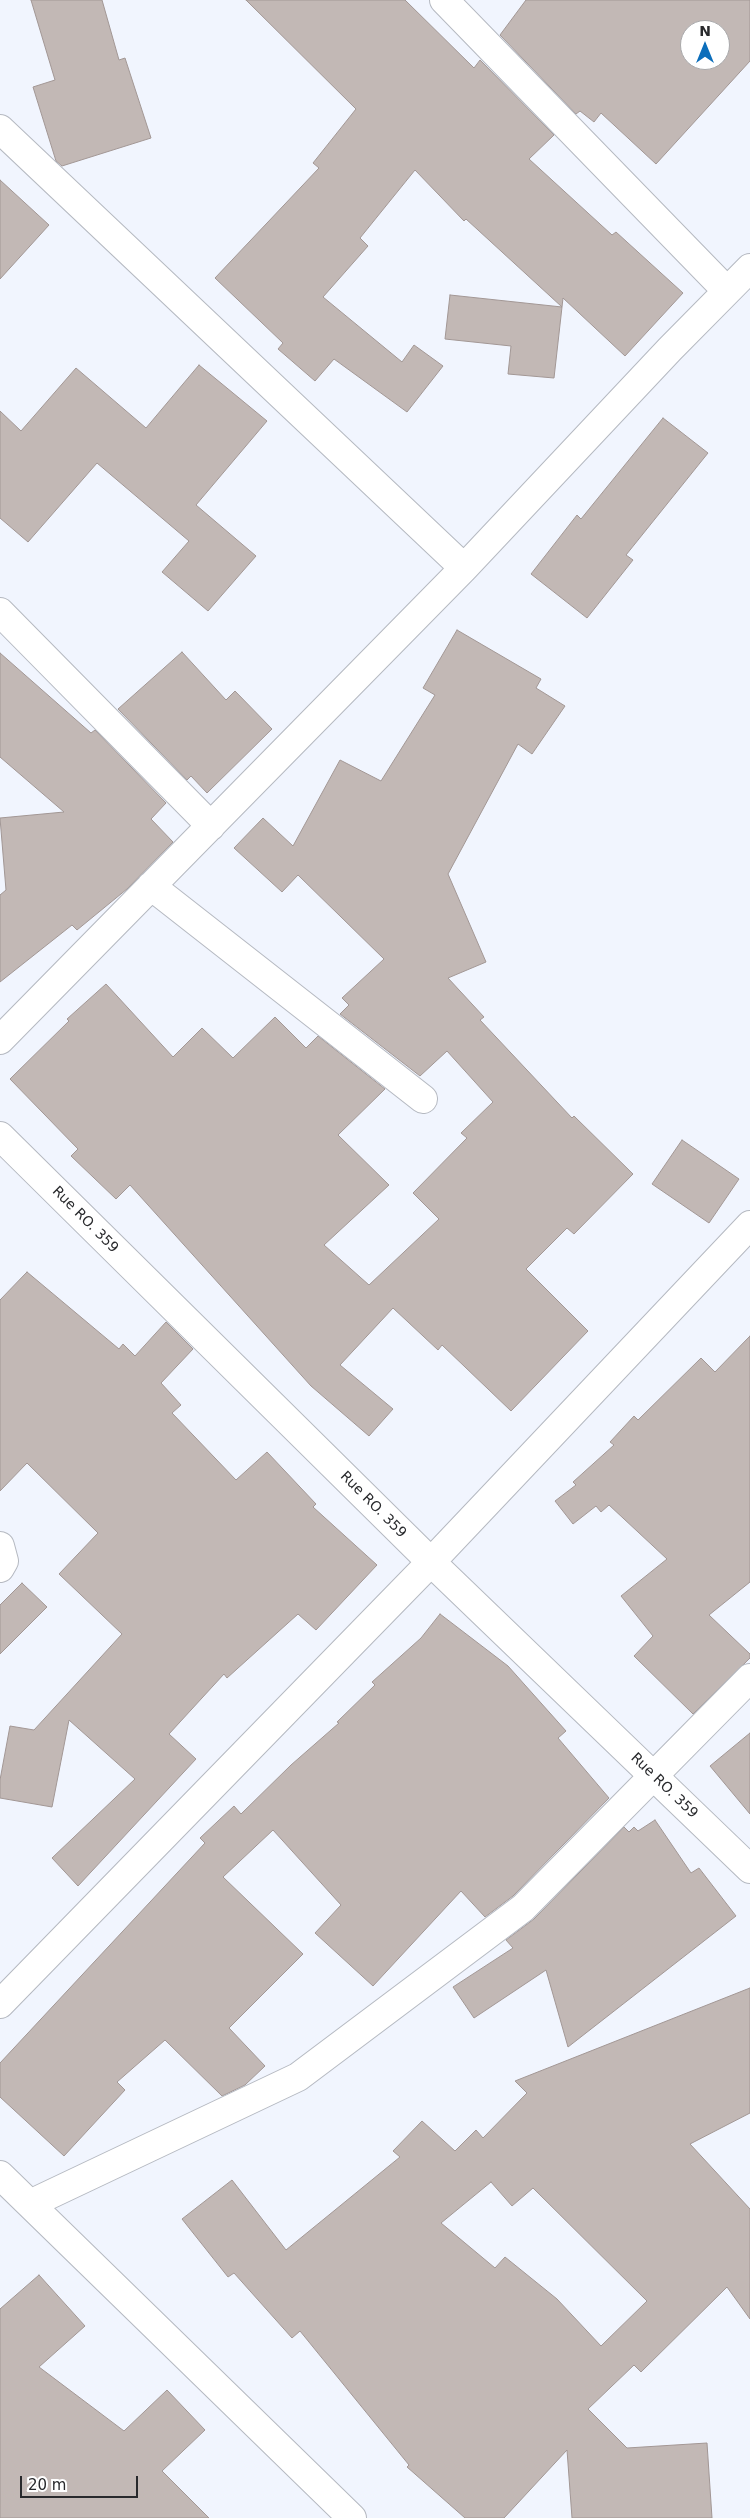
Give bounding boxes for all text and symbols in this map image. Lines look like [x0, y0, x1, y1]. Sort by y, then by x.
north arrow [680, 20, 730, 70]
text: N [699, 23, 711, 39]
street label: Rue RO. 359 [48, 1183, 122, 1257]
street label: Rue RO. 359 [336, 1468, 410, 1542]
street label: Rue RO. 359 [627, 1750, 701, 1822]
scale bar [22, 2466, 140, 2498]
text: 20 m [28, 2476, 66, 2494]

